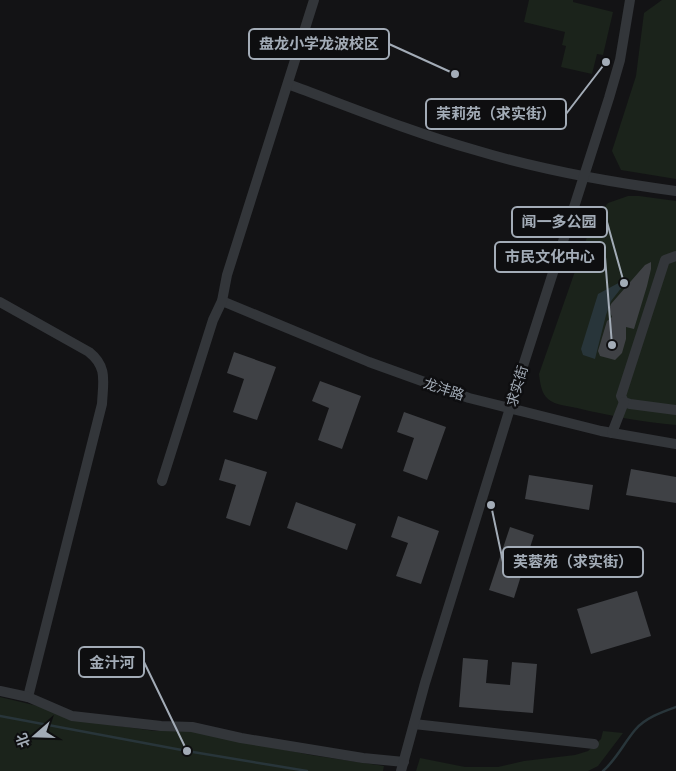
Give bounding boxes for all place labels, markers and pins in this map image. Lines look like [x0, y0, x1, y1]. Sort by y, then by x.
callout: 盘龙小学龙波校区 [249, 29, 389, 59]
callout: 茉莉苑（求实街） [426, 99, 566, 129]
callout: 闻一多公园 [512, 207, 607, 237]
callout: 市民文化中心 [495, 242, 605, 272]
callout: 芙蓉苑（求实街） [503, 547, 643, 577]
callout: 金汁河 [79, 647, 144, 677]

